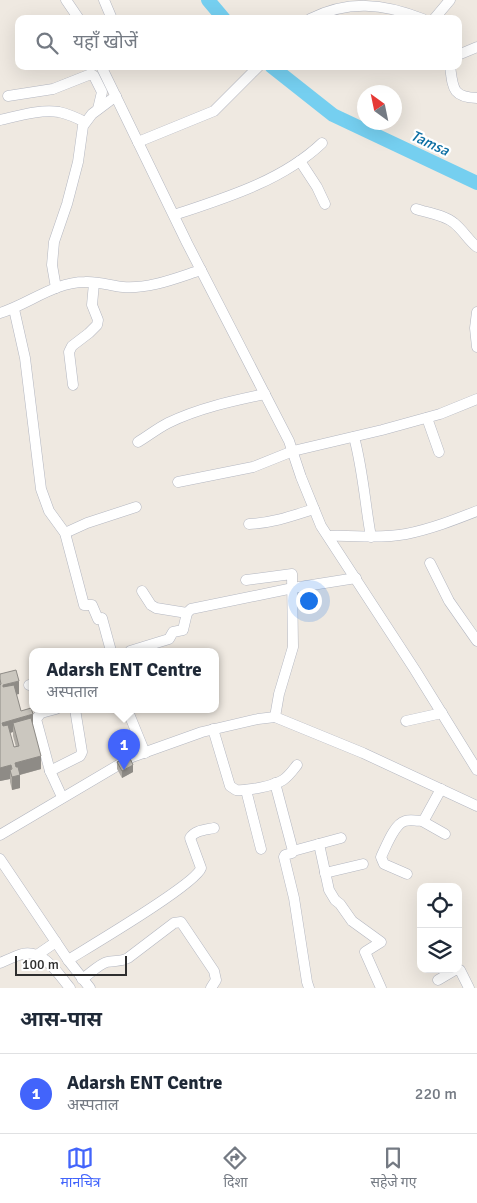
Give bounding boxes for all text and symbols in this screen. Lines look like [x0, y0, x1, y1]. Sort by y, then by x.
search box [15, 15, 462, 70]
icon: search [33, 29, 61, 57]
text: यहाँ खोजें [73, 30, 138, 54]
north arrow [357, 85, 402, 130]
water label: Tamsa [408, 126, 452, 160]
your location [296, 588, 322, 614]
popup [29, 648, 219, 713]
text: Adarsh ENT Centre [46, 658, 202, 682]
text: अस्पताल [46, 682, 98, 702]
pin: 1 [108, 729, 140, 770]
map controls [417, 883, 462, 973]
button: locate [417, 883, 462, 928]
button: layers [417, 928, 462, 973]
scale bar [15, 953, 128, 976]
text: 100 m [22, 956, 59, 973]
text: आस-पास [20, 1006, 102, 1032]
text: Adarsh ENT Centre [67, 1071, 222, 1095]
text: 1 [32, 1084, 40, 1104]
text: 220 m [415, 1084, 457, 1104]
text: अस्पताल [67, 1095, 119, 1115]
tab: मानचित्र [60, 1144, 101, 1193]
tab: दिशा [221, 1144, 249, 1193]
tab: सहेजे गए [370, 1144, 416, 1193]

